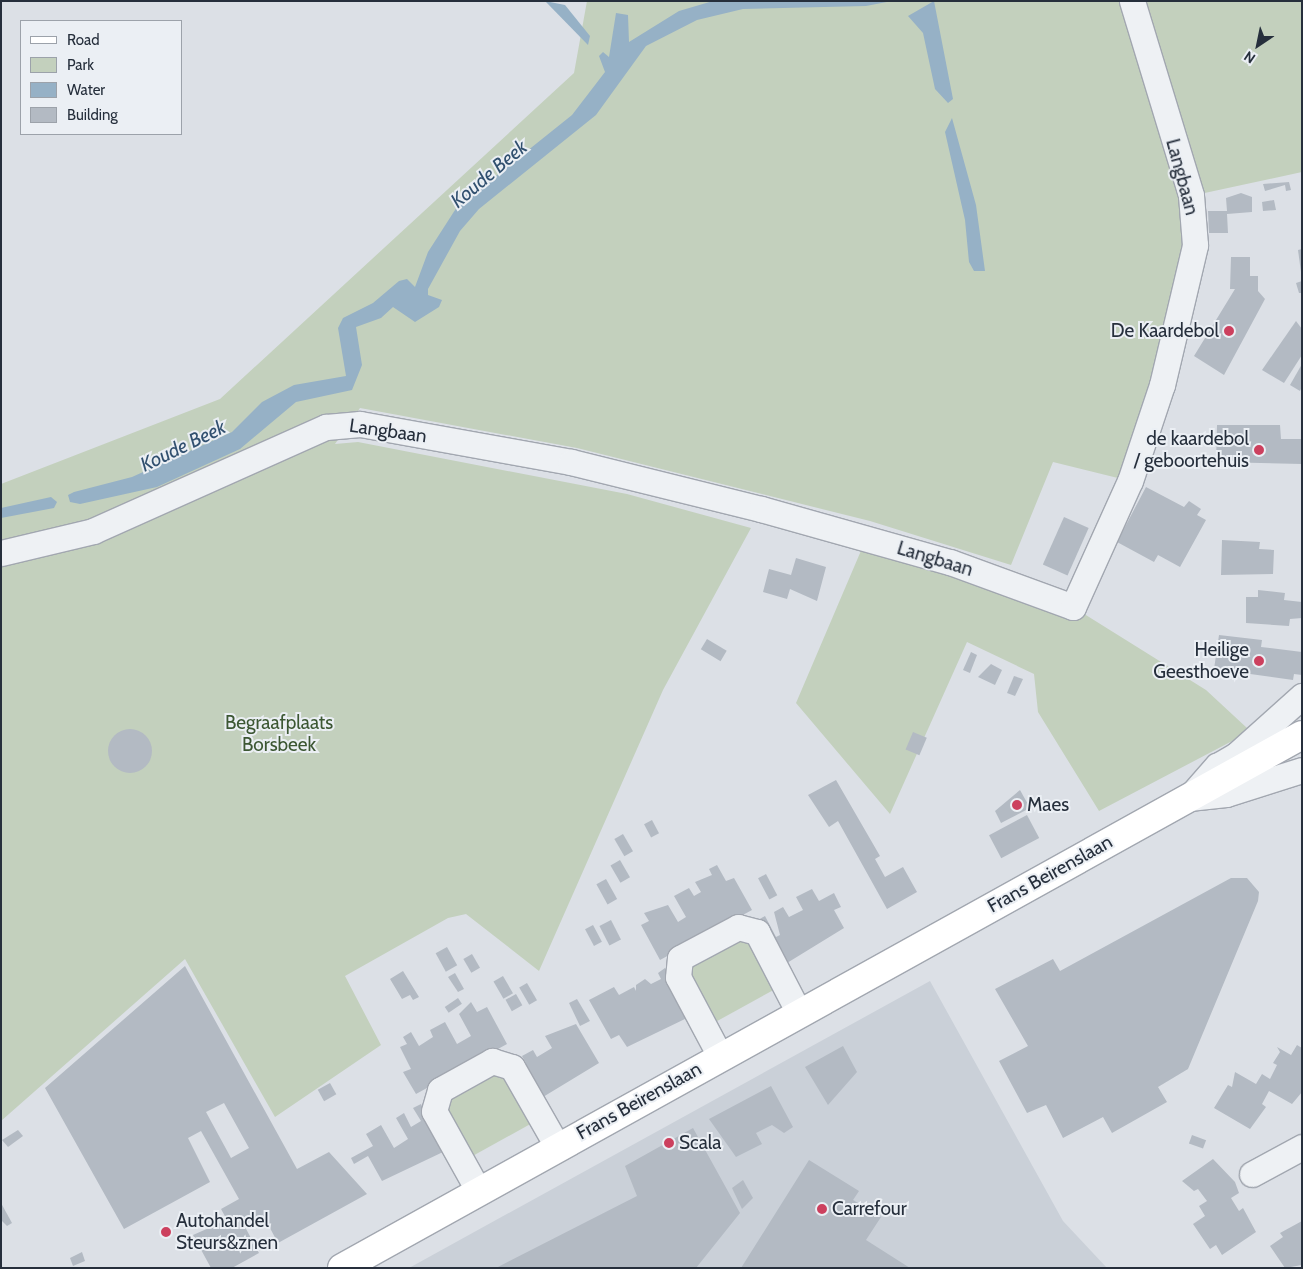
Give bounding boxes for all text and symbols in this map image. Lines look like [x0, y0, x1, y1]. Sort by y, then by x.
legend [20, 20, 182, 135]
north arrow [1233, 20, 1283, 70]
text: Road [67, 31, 100, 49]
text: N [1240, 47, 1259, 68]
text: Park [67, 56, 94, 74]
text: Water [67, 81, 105, 99]
text: Building [67, 106, 118, 124]
water label: Koude Beek [446, 135, 532, 213]
street label: Langbaan [1161, 136, 1203, 218]
place label: De Kaardebol [1111, 320, 1219, 342]
marker: De Kaardebol [1223, 325, 1235, 337]
street label: Langbaan [348, 414, 428, 448]
water label: Koude Beek [136, 415, 230, 477]
place label: de kaardebol / geboortehuis [1134, 428, 1249, 472]
marker: de kaardebol / geboortehuis [1253, 444, 1265, 456]
street label: Langbaan [894, 537, 976, 581]
place label: Heilige Geesthoeve [1153, 639, 1249, 683]
marker: Heilige Geesthoeve [1253, 655, 1265, 667]
park label: Begraafplaats Borsbeek [225, 712, 333, 756]
place label: Maes [1027, 794, 1069, 816]
marker: Maes [1011, 799, 1023, 811]
street label: Frans Beirenslaan [984, 830, 1116, 918]
street label: Frans Beirenslaan [573, 1057, 705, 1145]
place label: Scala [679, 1132, 721, 1154]
marker: Scala [663, 1137, 675, 1149]
place label: Carrefour [832, 1198, 907, 1220]
marker: Carrefour [816, 1203, 828, 1215]
place label: Autohandel Steurs&znen [176, 1210, 278, 1254]
marker: Autohandel Steurs&znen [160, 1226, 172, 1238]

